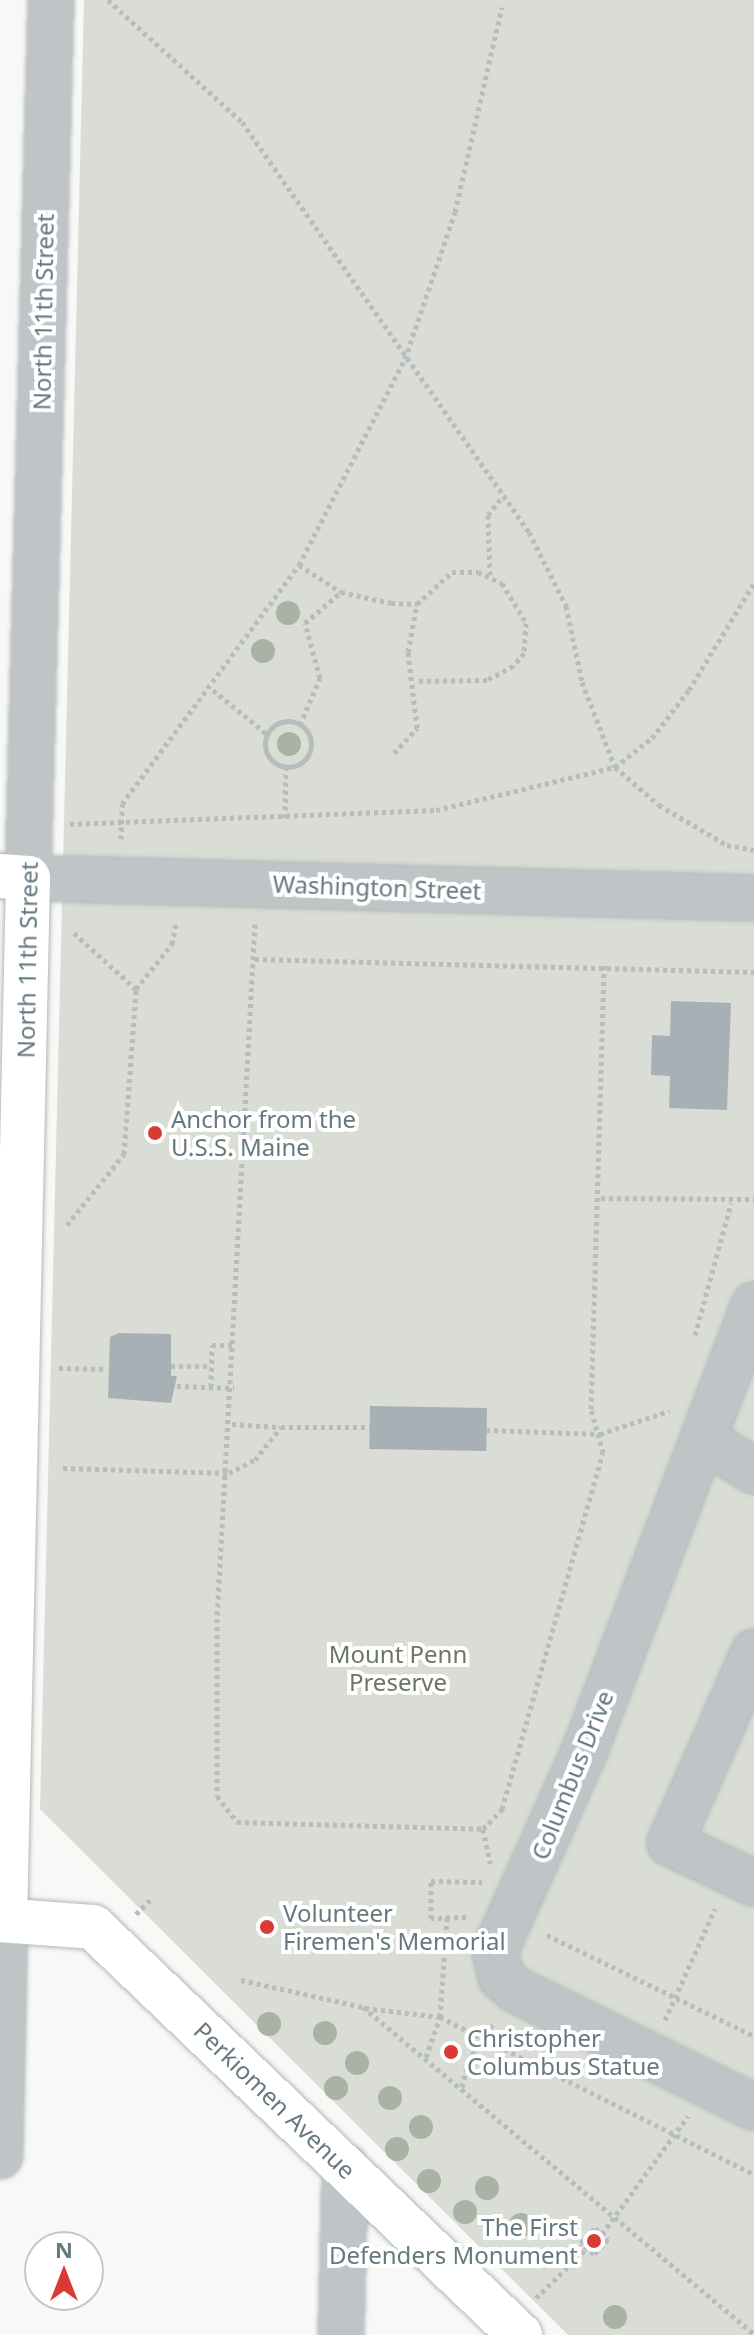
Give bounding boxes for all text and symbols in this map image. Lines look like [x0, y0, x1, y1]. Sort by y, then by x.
street label: North 11th Street [27, 213, 59, 411]
street label: North 11th Street [11, 861, 43, 1059]
street label: Washington Street [272, 869, 482, 905]
place label: Anchor from the U.S.S. Maine [171, 1105, 356, 1161]
marker: Anchor from the U.S.S. Maine [146, 1124, 164, 1142]
park label: Mount Penn Preserve [329, 1640, 467, 1696]
street label: Columbus Drive [525, 1686, 619, 1864]
place label: Volunteer Firemen's Memorial [283, 1899, 506, 1955]
marker: Volunteer Firemen's Memorial [258, 1918, 276, 1936]
street label: Perkiomen Avenue [188, 2016, 362, 2184]
place label: Christopher Columbus Statue [467, 2024, 660, 2080]
marker: Christopher Columbus Statue [442, 2043, 460, 2061]
place label: The First Defenders Monument [329, 2213, 578, 2269]
north arrow [24, 2231, 104, 2311]
marker: The First Defenders Monument [585, 2232, 603, 2250]
text: N [55, 2234, 73, 2264]

